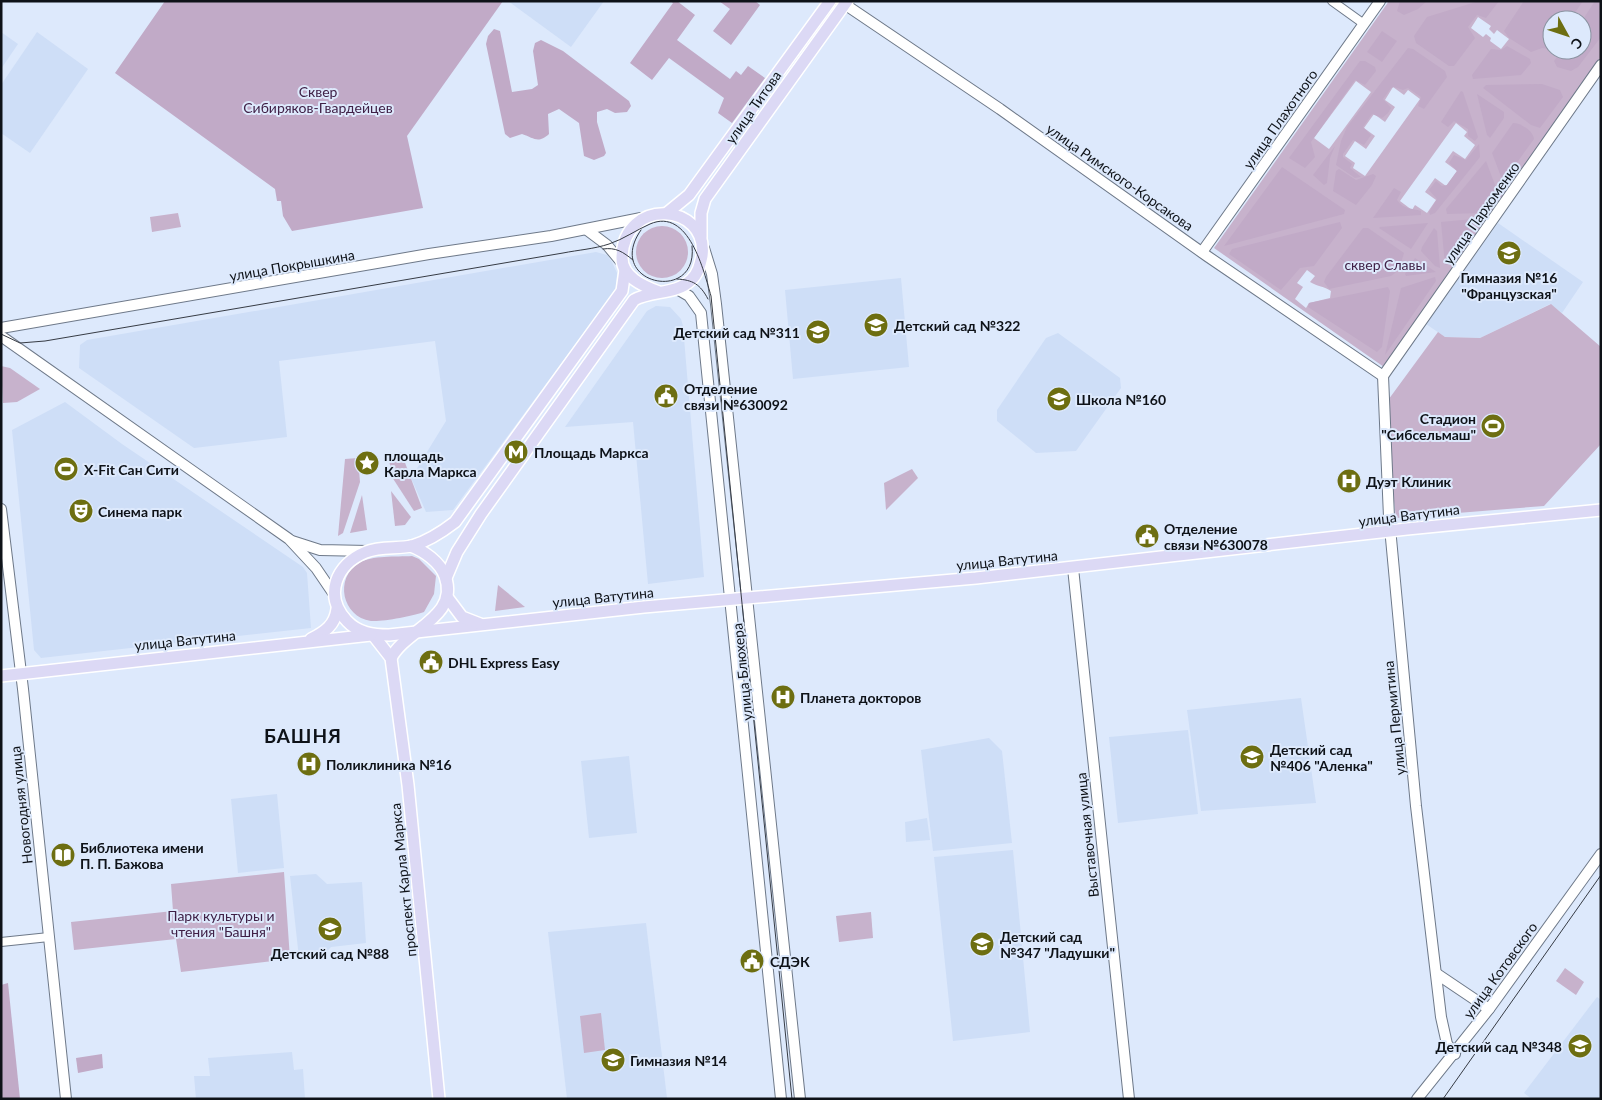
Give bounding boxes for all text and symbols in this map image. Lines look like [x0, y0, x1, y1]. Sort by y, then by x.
north arrow [1542, 10, 1592, 60]
text: С [1567, 35, 1587, 53]
street label: улица Плахотного [1239, 66, 1321, 172]
street label: улица Титова [722, 67, 784, 147]
park label: Сквер Сибиряков-Гвардейцев [243, 83, 393, 116]
street label: улица Римского-Корсакова [1043, 120, 1197, 234]
street label: улица Пархоменко [1439, 158, 1523, 267]
school or university icon: Гимназия №16 "Французская" [1496, 240, 1522, 266]
street label: улица Покрышкина [228, 246, 356, 284]
park label: сквер Славы [1344, 256, 1426, 273]
place label: Гимназия №16 "Французская" [1461, 269, 1557, 302]
school or university icon: Детский сад №322 [863, 312, 889, 338]
place label: Детский сад №322 [894, 317, 1020, 334]
school or university icon: Детский сад №311 [805, 319, 831, 345]
place label: Детский сад №311 [674, 324, 800, 341]
place label: Отделение связи №630092 [684, 380, 788, 413]
public building icon: Отделение связи №630092 [653, 383, 679, 409]
school or university icon: Школа №160 [1046, 386, 1072, 412]
place label: Школа №160 [1076, 391, 1166, 408]
place label: Стадион "Сибсельмаш" [1381, 410, 1476, 443]
sports icon: Стадион "Сибсельмаш" [1480, 413, 1506, 439]
metro station icon: Площадь Маркса [503, 439, 529, 465]
place label: Площадь Маркса [534, 444, 649, 461]
place label: площадь Карла Маркса [384, 447, 477, 480]
place icon: площадь Карла Маркса [354, 450, 380, 476]
sports icon: X-Fit Сан Сити [53, 456, 79, 482]
place label: X-Fit Сан Сити [84, 461, 179, 478]
hospital icon: Дуэт Клиник [1336, 468, 1362, 494]
place label: Дуэт Клиник [1366, 473, 1452, 490]
theatre icon: Синема парк [68, 498, 94, 524]
street label: улица Ватутина [1357, 500, 1461, 530]
place label: Синема парк [98, 503, 182, 520]
place label: Отделение связи №630078 [1164, 520, 1268, 553]
public building icon: Отделение связи №630078 [1134, 523, 1160, 549]
street label: улица Ватутина [955, 546, 1059, 574]
street label: улица Ватутина [551, 583, 655, 611]
street label: улица Блюхера [728, 622, 756, 722]
street label: улица Ватутина [133, 626, 237, 654]
public building icon: DHL Express Easy [418, 649, 444, 675]
place label: DHL Express Easy [448, 654, 560, 671]
street label: улица Пермитина [1380, 660, 1408, 776]
hospital icon: Планета докторов [770, 684, 796, 710]
place label: Планета докторов [800, 689, 921, 706]
district label: БАШНЯ [264, 724, 342, 747]
place label: Детский сад №406 "Аленка" [1270, 741, 1373, 774]
school or university icon: Детский сад №406 "Аленка" [1239, 744, 1265, 770]
street label: Новогодняя улица [6, 745, 36, 865]
hospital icon: Поликлиника №16 [296, 751, 322, 777]
place label: Поликлиника №16 [326, 756, 452, 773]
street label: Выставочная улица [1072, 772, 1102, 898]
street label: проспект Карла Маркса [386, 802, 420, 958]
place label: Библиотека имени П. П. Бажова [80, 839, 204, 872]
library icon: Библиотека имени П. П. Бажова [50, 842, 76, 868]
park label: Парк культуры и чтения "Башня" [167, 907, 275, 940]
school or university icon: Детский сад №88 [317, 916, 343, 942]
street label: улица Котовского [1459, 918, 1541, 1022]
place label: Детский сад №347 "Ладушки" [1000, 928, 1115, 961]
school or university icon: Детский сад №347 "Ладушки" [969, 931, 995, 957]
place label: Детский сад №88 [271, 945, 389, 962]
public building icon: СДЭК [739, 948, 765, 974]
place label: СДЭК [770, 953, 810, 970]
school or university icon: Детский сад №348 [1567, 1033, 1593, 1059]
place label: Детский сад №348 [1436, 1038, 1562, 1055]
school or university icon: Гимназия №14 [600, 1047, 626, 1073]
place label: Гимназия №14 [630, 1052, 727, 1069]

